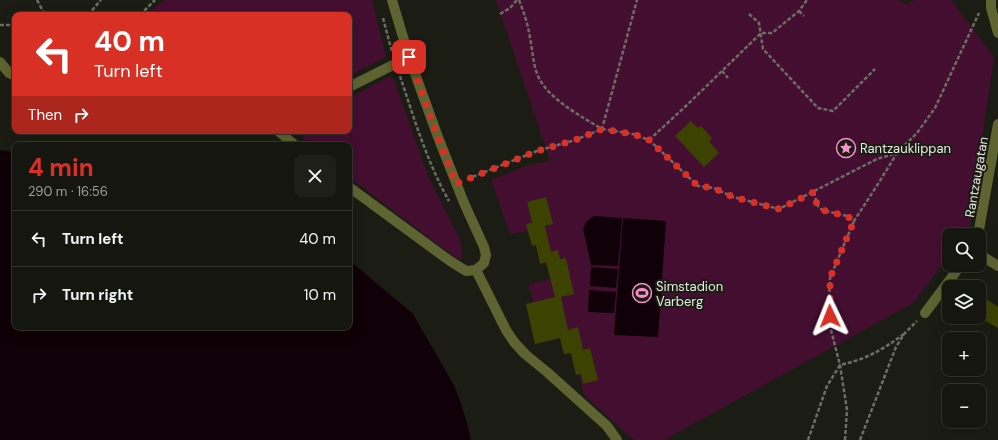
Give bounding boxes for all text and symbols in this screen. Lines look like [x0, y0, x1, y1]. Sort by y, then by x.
text: 40 m [94, 23, 165, 60]
icon: left [28, 28, 80, 80]
pin [392, 40, 426, 74]
icon: arrive [398, 46, 420, 68]
text: Turn left [94, 59, 163, 83]
icon: right [70, 104, 92, 126]
text: Then [28, 105, 62, 125]
street label: Rantzaugatan [961, 136, 992, 219]
place icon: Rantzauklippan [835, 137, 857, 159]
place label: Rantzauklippan [860, 140, 951, 157]
text: 4 min [28, 152, 94, 183]
button: close [294, 155, 336, 197]
text: 290 m · 16:56 [28, 183, 108, 200]
icon: left [28, 228, 50, 250]
map controls [942, 228, 986, 428]
button: search [942, 228, 986, 272]
text: Turn left [62, 229, 123, 249]
text: 40 m [299, 229, 336, 249]
place label: Simstadion Varberg [656, 278, 723, 310]
button: layers [942, 280, 986, 324]
sports icon: Simstadion Varberg [631, 282, 653, 304]
icon: right [28, 284, 50, 306]
text: Turn right [62, 285, 133, 305]
text: 10 m [304, 285, 336, 305]
position arrow [809, 295, 851, 337]
button: + [942, 332, 986, 376]
button: − [942, 384, 986, 428]

